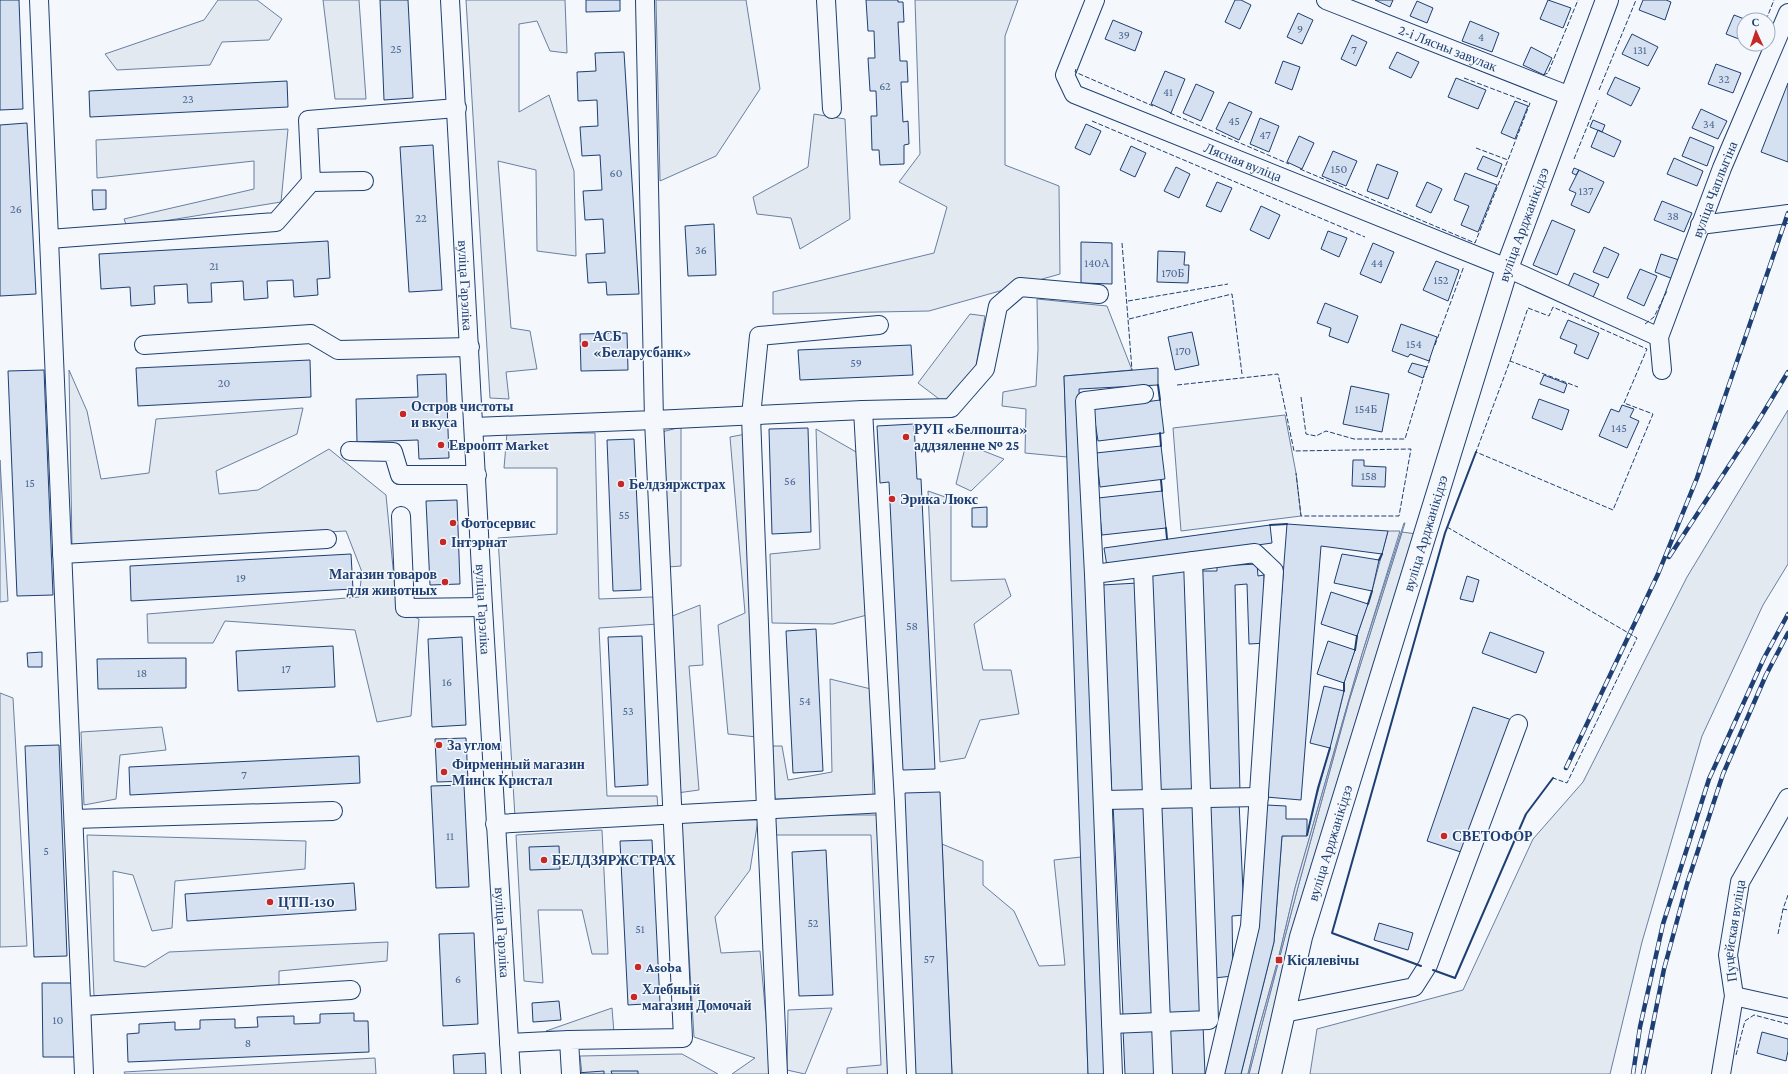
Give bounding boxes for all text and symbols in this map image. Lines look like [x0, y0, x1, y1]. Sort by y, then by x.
north arrow [1736, 12, 1776, 52]
text: С [1751, 16, 1760, 28]
street label: 2-і Лясны завулак [1396, 21, 1500, 75]
house number: 9 [1297, 22, 1303, 36]
house number: 39 [1118, 28, 1130, 42]
house number: 4 [1478, 30, 1484, 44]
house number: 25 [390, 42, 402, 56]
house number: 7 [1351, 43, 1357, 57]
house number: 131 [1633, 43, 1647, 57]
house number: 32 [1718, 72, 1730, 86]
house number: 62 [879, 79, 891, 93]
house number: 41 [1163, 85, 1173, 99]
house number: 23 [182, 92, 194, 106]
house number: 45 [1228, 114, 1240, 128]
house number: 34 [1703, 117, 1715, 131]
house number: 47 [1259, 128, 1271, 142]
street label: вуліца Чаплыгіна [1689, 138, 1741, 240]
street label: Лясная вуліца [1202, 139, 1285, 185]
house number: 150 [1331, 162, 1347, 176]
street label: вуліца Арджанікідзэ [1495, 165, 1552, 284]
house number: 60 [610, 166, 623, 180]
house number: 137 [1578, 184, 1594, 198]
house number: 26 [10, 202, 22, 216]
house number: 38 [1667, 209, 1679, 223]
house number: 22 [415, 211, 427, 225]
street label: вуліца Гарэліка [455, 240, 476, 332]
house number: 36 [695, 243, 707, 257]
house number: 140А [1084, 256, 1110, 270]
house number: 44 [1371, 256, 1383, 270]
house number: 21 [209, 259, 219, 273]
house number: 170Б [1161, 266, 1185, 280]
house number: 152 [1433, 273, 1449, 287]
place label: АСБ «Беларусбанк» [593, 328, 692, 360]
house number: 154 [1406, 337, 1422, 351]
marker: АСБ «Беларусбанк» [580, 339, 590, 349]
house number: 170 [1175, 344, 1191, 358]
house number: 59 [850, 356, 862, 370]
house number: 20 [218, 376, 230, 390]
place label: Остров чистоты и вкуса [411, 398, 513, 430]
house number: 154Б [1355, 402, 1377, 416]
marker: Остров чистоты и вкуса [398, 409, 408, 419]
place label: РУП «Белпошта» аддзяленне № 25 [914, 421, 1028, 453]
house number: 145 [1611, 421, 1627, 435]
marker: РУП «Белпошта» аддзяленне № 25 [901, 432, 911, 442]
place label: Евроопт Market [449, 437, 550, 453]
marker: Евроопт Market [436, 440, 446, 450]
house number: 158 [1361, 469, 1377, 483]
street label: вуліца Арджанікідзэ [1400, 473, 1451, 593]
house number: 56 [784, 474, 796, 488]
house number: 15 [25, 476, 35, 490]
place label: Белдзяржстрах [629, 476, 726, 492]
marker: Белдзяржстрах [616, 479, 626, 489]
place label: Эрика Люкс [900, 491, 978, 507]
marker: Эрика Люкс [887, 494, 897, 504]
house number: 55 [618, 508, 630, 522]
place label: Фотосервис [461, 515, 536, 531]
marker: Фотосервис [448, 518, 458, 528]
place label: Інтэрнат [451, 534, 507, 550]
marker: Інтэрнат [438, 537, 448, 547]
street label: вуліца Гарэліка [473, 563, 494, 656]
place label: Магазин товаров для животных [329, 566, 437, 598]
house number: 19 [236, 571, 246, 585]
marker: Магазин товаров для животных [440, 577, 450, 587]
house number: 58 [906, 619, 918, 633]
house number: 17 [281, 662, 291, 676]
house number: 18 [137, 666, 147, 680]
house number: 16 [442, 675, 452, 689]
house number: 54 [799, 694, 811, 708]
house number: 53 [622, 704, 634, 718]
place label: За углом [447, 737, 501, 753]
marker: За углом [434, 740, 444, 750]
place label: Фирменный магазин Минск Кристал [452, 756, 585, 788]
marker: Фирменный магазин Минск Кристал [439, 767, 449, 777]
house number: 7 [241, 768, 247, 782]
street label: вуліца Арджанікідзэ [1305, 783, 1355, 903]
place label: СВЕТОФОР [1452, 828, 1533, 844]
house number: 11 [446, 829, 454, 843]
marker: СВЕТОФОР [1439, 831, 1449, 841]
house number: 5 [43, 844, 49, 858]
place label: БЕЛДЗЯРЖСТРАХ [552, 852, 676, 868]
marker: БЕЛДЗЯРЖСТРАХ [539, 855, 549, 865]
street label: Пуцейская вуліца [1720, 878, 1748, 983]
street label: вуліца Гарэліка [492, 887, 513, 979]
place label: ЦТП-130 [278, 894, 335, 910]
marker: ЦТП-130 [265, 897, 275, 907]
house number: 52 [807, 916, 819, 930]
house number: 51 [635, 922, 645, 936]
house number: 57 [924, 952, 935, 966]
place label: Кісялевічы [1287, 952, 1359, 968]
marker: Кісялевічы [1274, 955, 1284, 965]
place label: Asoba [645, 959, 682, 975]
marker: Asoba [633, 962, 643, 972]
house number: 6 [455, 972, 461, 986]
place label: Хлебный магазин Домочай [642, 981, 752, 1013]
marker: Хлебный магазин Домочай [629, 992, 639, 1002]
house number: 10 [53, 1013, 64, 1027]
house number: 8 [245, 1036, 251, 1050]

